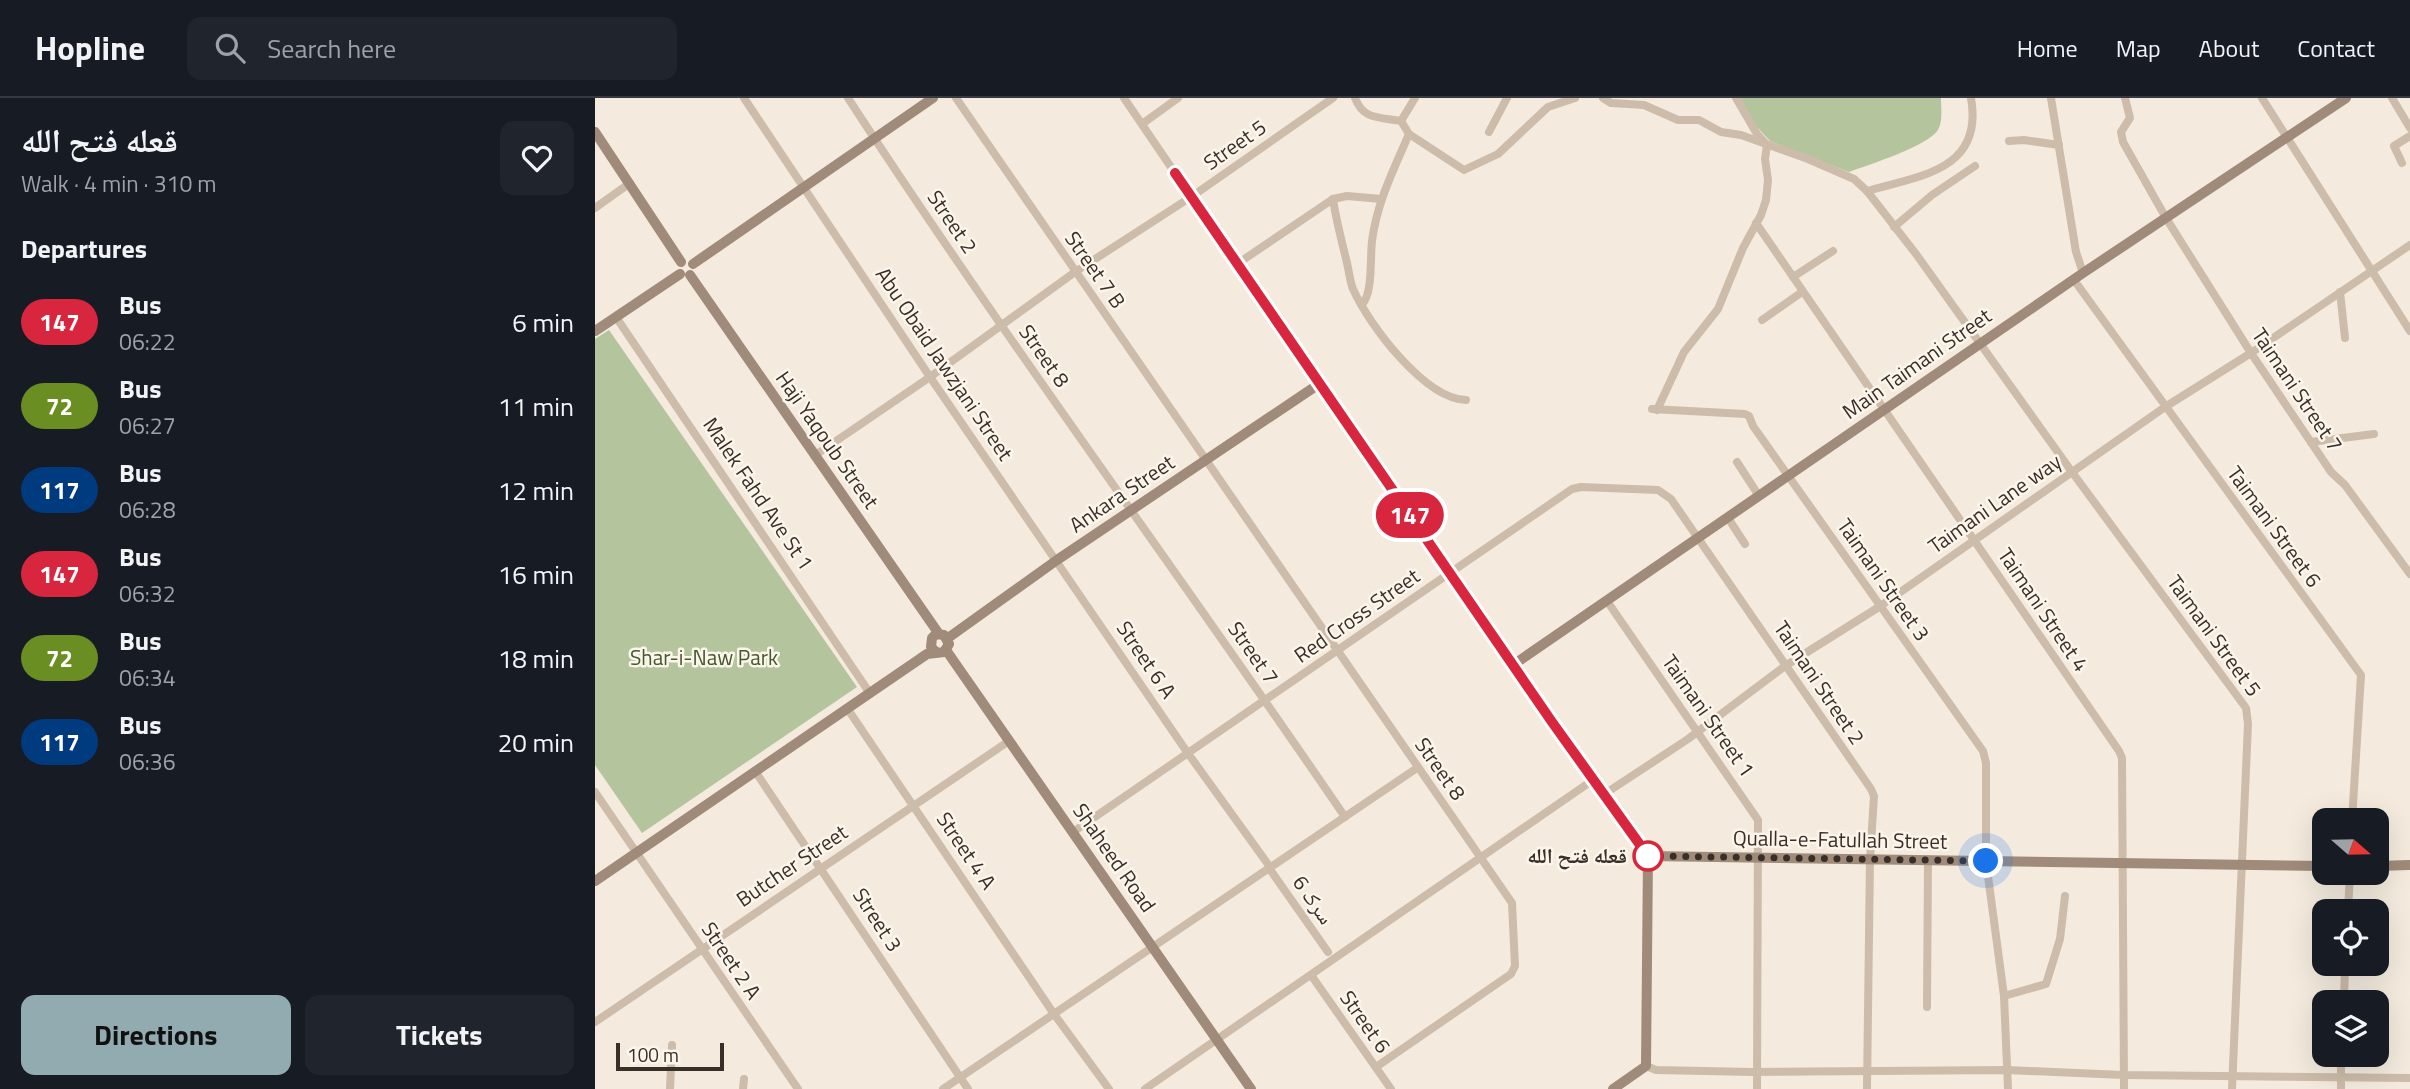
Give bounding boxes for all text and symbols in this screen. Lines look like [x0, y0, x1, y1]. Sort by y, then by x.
search box [187, 17, 677, 80]
text: Hopline [35, 23, 145, 73]
icon: search [211, 29, 249, 67]
text: Search here [267, 29, 396, 68]
text: Home [2017, 30, 2078, 66]
text: Map [2116, 30, 2161, 66]
text: About [2199, 30, 2259, 66]
text: Contact [2297, 30, 2375, 66]
street label: Street 5 [1196, 111, 1272, 178]
text: قعله فتح الله [21, 115, 178, 165]
button: heart [500, 121, 574, 195]
text: Walk · 4 min · 310 m [21, 166, 217, 201]
street label: Street 2 [920, 183, 986, 260]
street label: Street 7 B [1057, 224, 1134, 315]
text: Departures [21, 229, 147, 268]
street label: Abu Obaid Jawzjani Street [868, 260, 1022, 467]
text: Bus [119, 285, 161, 324]
street label: Main Taimani Street [1835, 299, 1998, 427]
text: 6 min [512, 303, 574, 342]
text: 147 [39, 304, 80, 340]
street label: Street 8 [1011, 317, 1078, 394]
street label: Taimani Street 7 [2244, 321, 2351, 458]
text: 06:22 [119, 324, 176, 359]
street label: Haji Yaqoub Street [768, 364, 888, 515]
text: Bus [119, 369, 161, 408]
text: 11 min [498, 387, 574, 426]
text: 72 [46, 388, 73, 424]
text: 06:27 [119, 408, 176, 443]
street label: Malek Fahd Ave St 1 [696, 411, 822, 576]
street label: Taimani Lane way [1921, 445, 2068, 561]
street label: Ankara Street [1062, 446, 1181, 540]
text: Bus [119, 453, 161, 492]
street label: Taimani Street 6 [2220, 459, 2330, 594]
text: 12 min [498, 471, 574, 510]
text: 117 [39, 472, 80, 508]
text: 06:28 [119, 492, 176, 527]
line badge: 147 [1370, 492, 1450, 538]
text: 147 [1390, 497, 1430, 533]
street label: Taimani Street 3 [1830, 512, 1938, 647]
text: Bus [119, 537, 161, 576]
street label: Taimani Street 4 [1990, 541, 2097, 678]
text: 16 min [498, 555, 574, 594]
text: 147 [39, 556, 80, 592]
street label: Red Cross Street [1287, 560, 1426, 670]
street label: Taimani Street 5 [2160, 568, 2270, 703]
text: 06:32 [119, 576, 176, 611]
street label: Street 6 A [1109, 614, 1185, 705]
street label: Street 7 [1220, 614, 1287, 690]
street label: Taimani Street 2 [1766, 614, 1873, 751]
text: Bus [119, 621, 161, 660]
text: 18 min [498, 639, 574, 678]
text: 72 [46, 640, 73, 676]
park label: Shar-i-Naw Park [630, 641, 778, 673]
street label: Taimani Street 1 [1655, 648, 1763, 783]
text: 06:34 [119, 660, 176, 695]
text: Bus [119, 705, 161, 744]
text: 20 min [498, 723, 574, 762]
text: 117 [39, 724, 80, 760]
street label: Street 8 [1407, 730, 1474, 807]
text: 06:36 [119, 744, 176, 779]
street label: Shaheed Road [1065, 796, 1164, 919]
street label: Street 4 A [929, 805, 1005, 896]
north arrow [2312, 808, 2389, 886]
map controls [2312, 808, 2389, 1067]
street label: Butcher Street [729, 816, 854, 914]
street label: Qualla-e-Fatullah Street [1733, 821, 1948, 857]
place label: قعله فتح الله [1527, 839, 1627, 871]
marker: قعله فتح الله [1633, 841, 1663, 871]
your location [1968, 843, 2003, 878]
street label: سرک 6 [1285, 868, 1342, 931]
street label: Street 3 [845, 881, 910, 958]
button: locate [2312, 899, 2389, 976]
street label: Street 2 A [694, 915, 770, 1006]
street label: Street 6 [1332, 983, 1399, 1059]
button: layers [2312, 990, 2389, 1067]
button: Directions [21, 995, 291, 1075]
button: Tickets [305, 995, 574, 1075]
scale bar [616, 1040, 725, 1072]
text: 100 m [627, 1040, 679, 1069]

